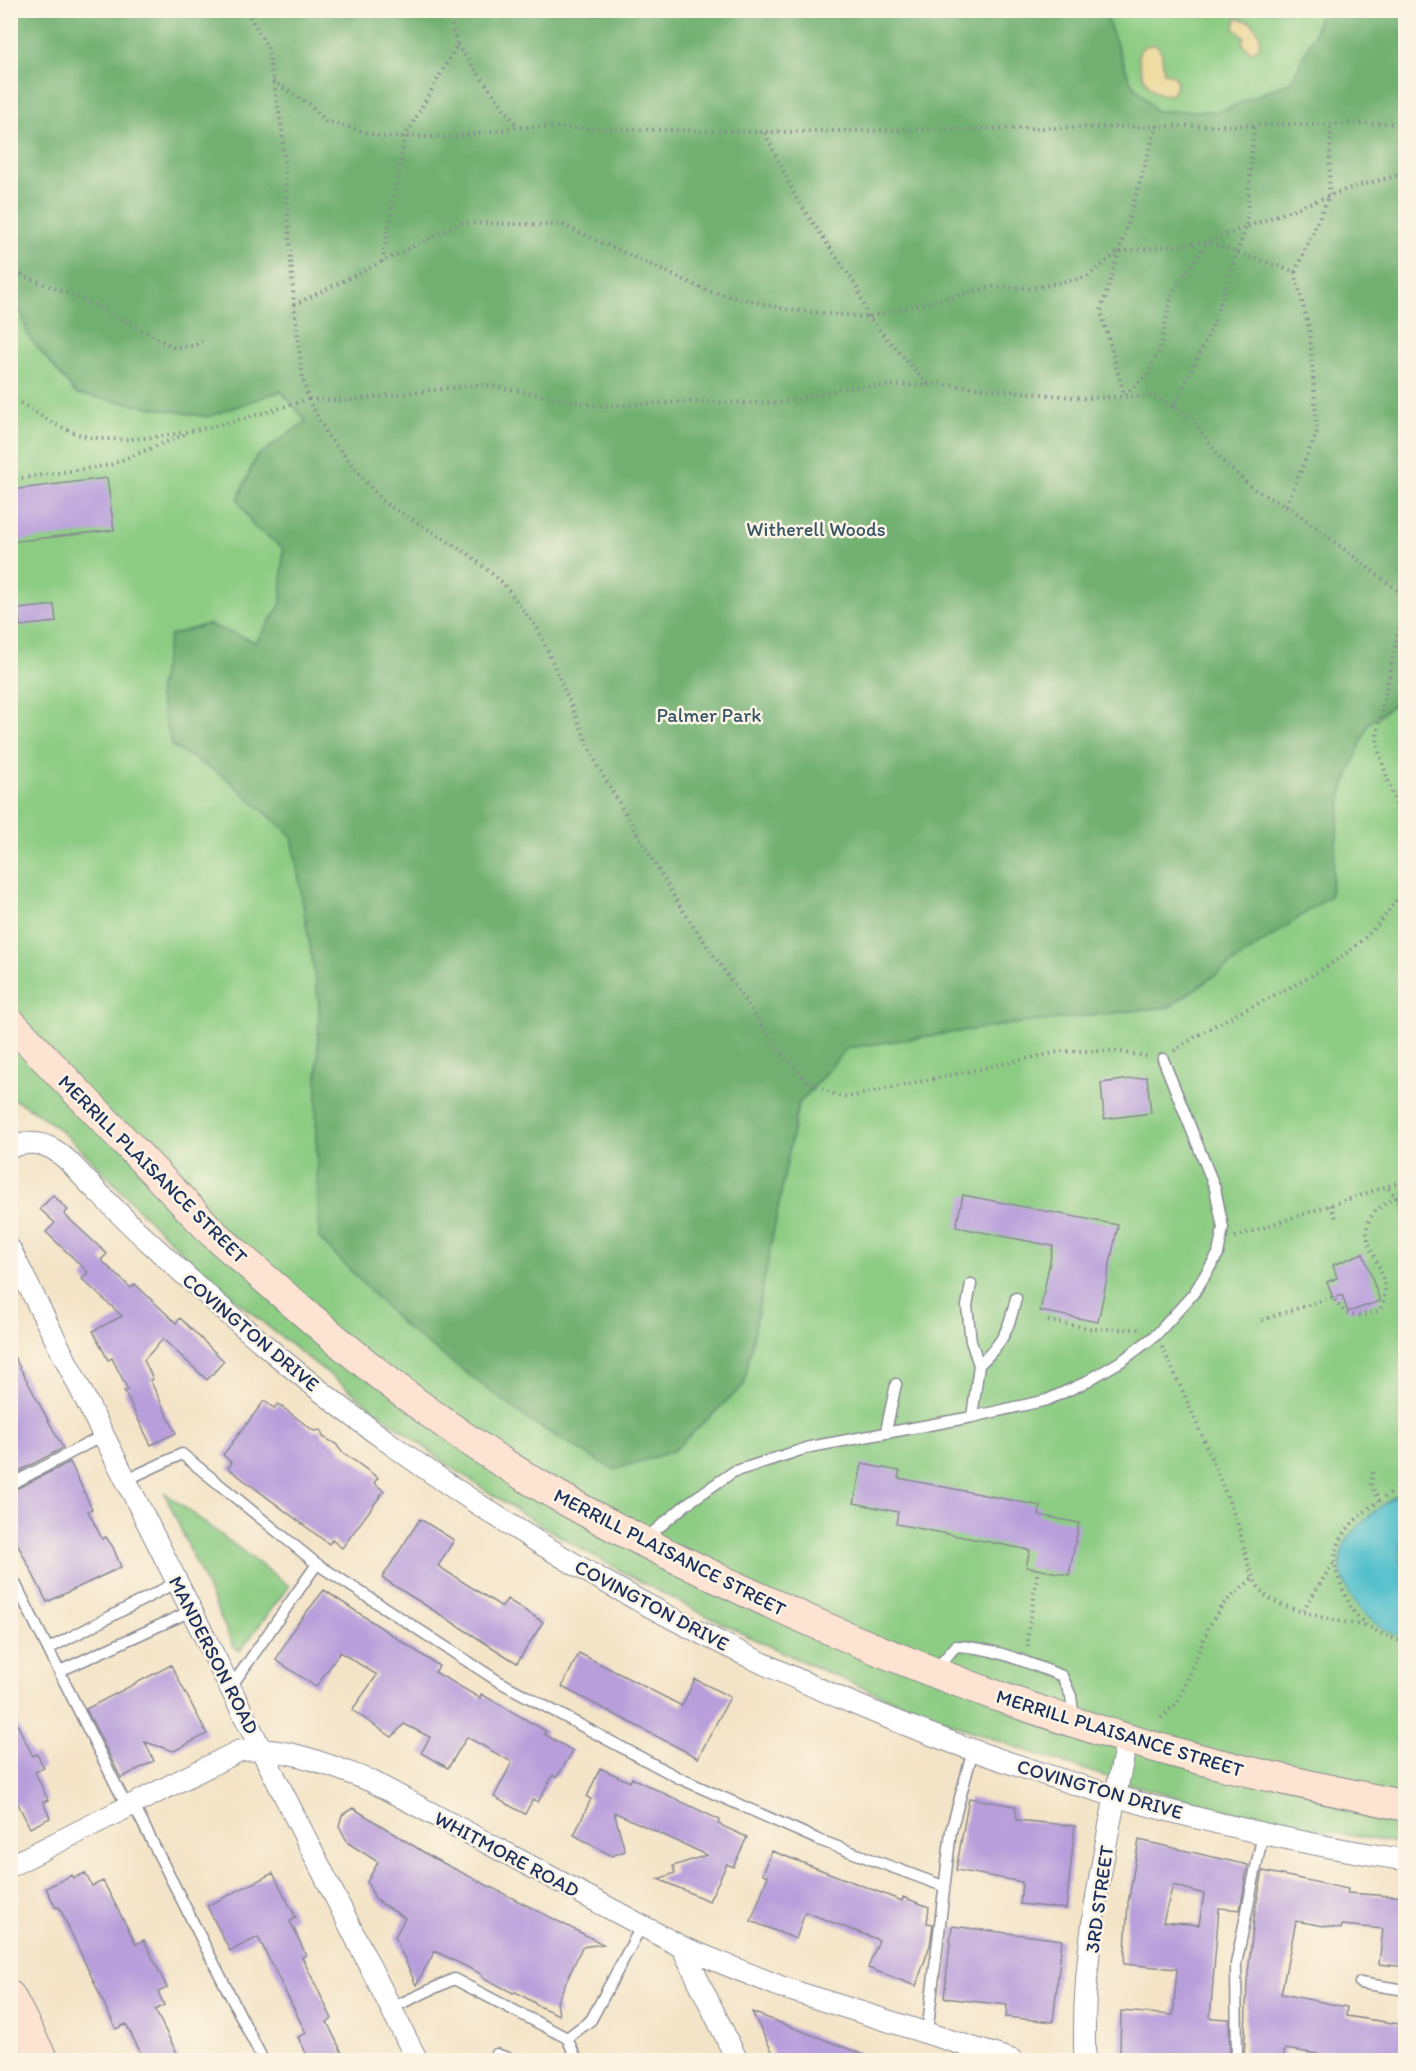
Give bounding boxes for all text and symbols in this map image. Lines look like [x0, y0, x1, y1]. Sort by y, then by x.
park label: Witherell Woods [746, 517, 886, 541]
park label: Palmer Park [657, 703, 761, 727]
street label: MERRILL PLAISANCE STREET [54, 1070, 252, 1268]
street label: COVINGTON DRIVE [178, 1268, 324, 1396]
street label: MERRILL PLAISANCE STREET [550, 1483, 790, 1621]
street label: COVINGTON DRIVE [571, 1554, 733, 1656]
street label: MANDERSON ROAD [164, 1572, 264, 1738]
street label: MERRILL PLAISANCE STREET [993, 1684, 1247, 1782]
street label: COVINGTON DRIVE [1014, 1754, 1186, 1824]
street label: WHITMORE ROAD [430, 1806, 584, 1902]
street label: 3RD STREET [1080, 1844, 1118, 1954]

